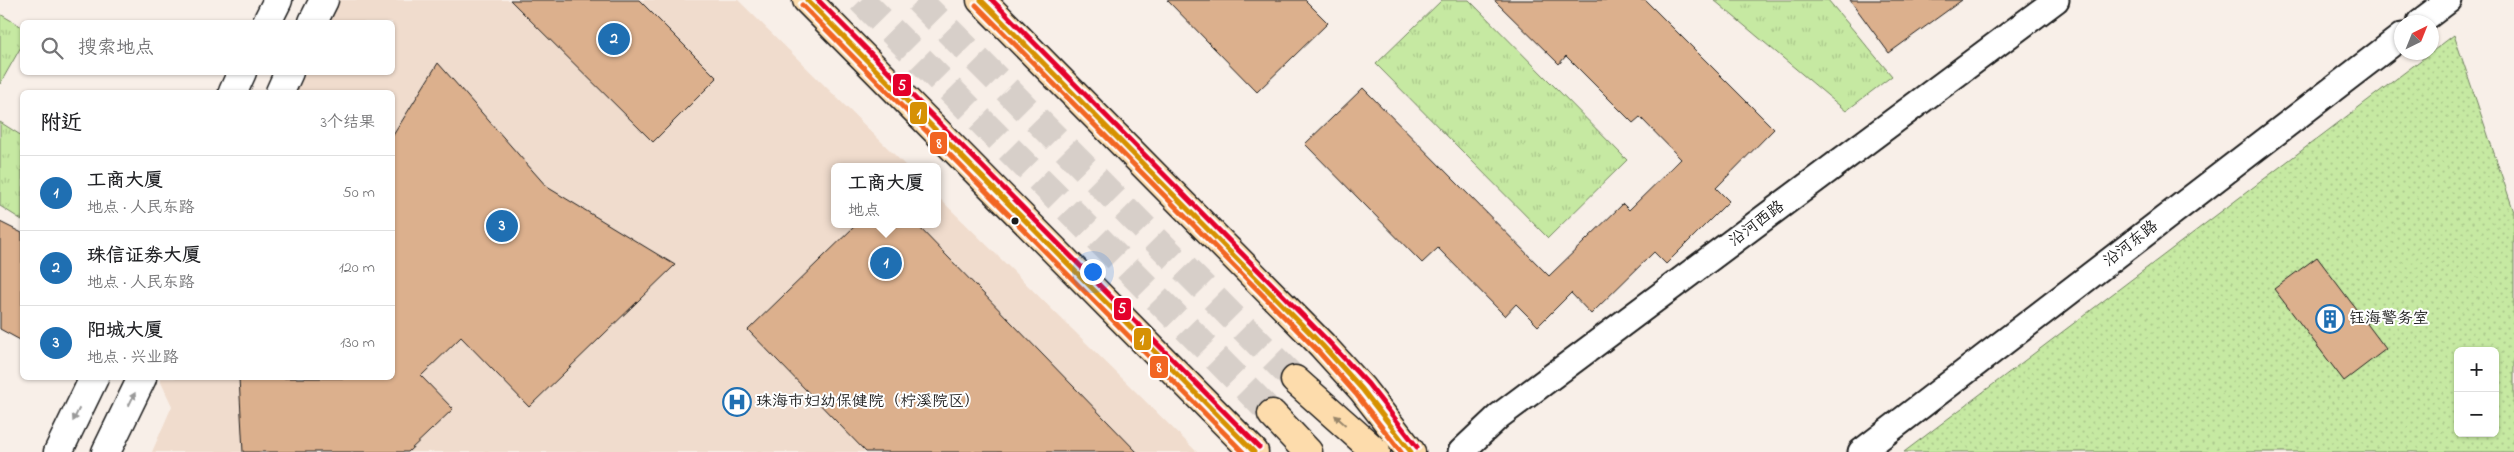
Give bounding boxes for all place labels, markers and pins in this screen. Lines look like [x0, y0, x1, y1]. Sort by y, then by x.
pin: 2 [598, 20, 630, 58]
pin: 3 [486, 207, 518, 245]
unlabelled marker [1010, 216, 1020, 226]
pin: 1 [870, 244, 902, 282]
building icon: 钰海警务室 [2315, 304, 2345, 334]
place label: 钰海警务室 [2349, 307, 2429, 331]
hospital icon: 珠海市妇幼保健院（柠溪院区） [722, 387, 752, 417]
place label: 珠海市妇幼保健院（柠溪院区） [756, 390, 980, 414]

